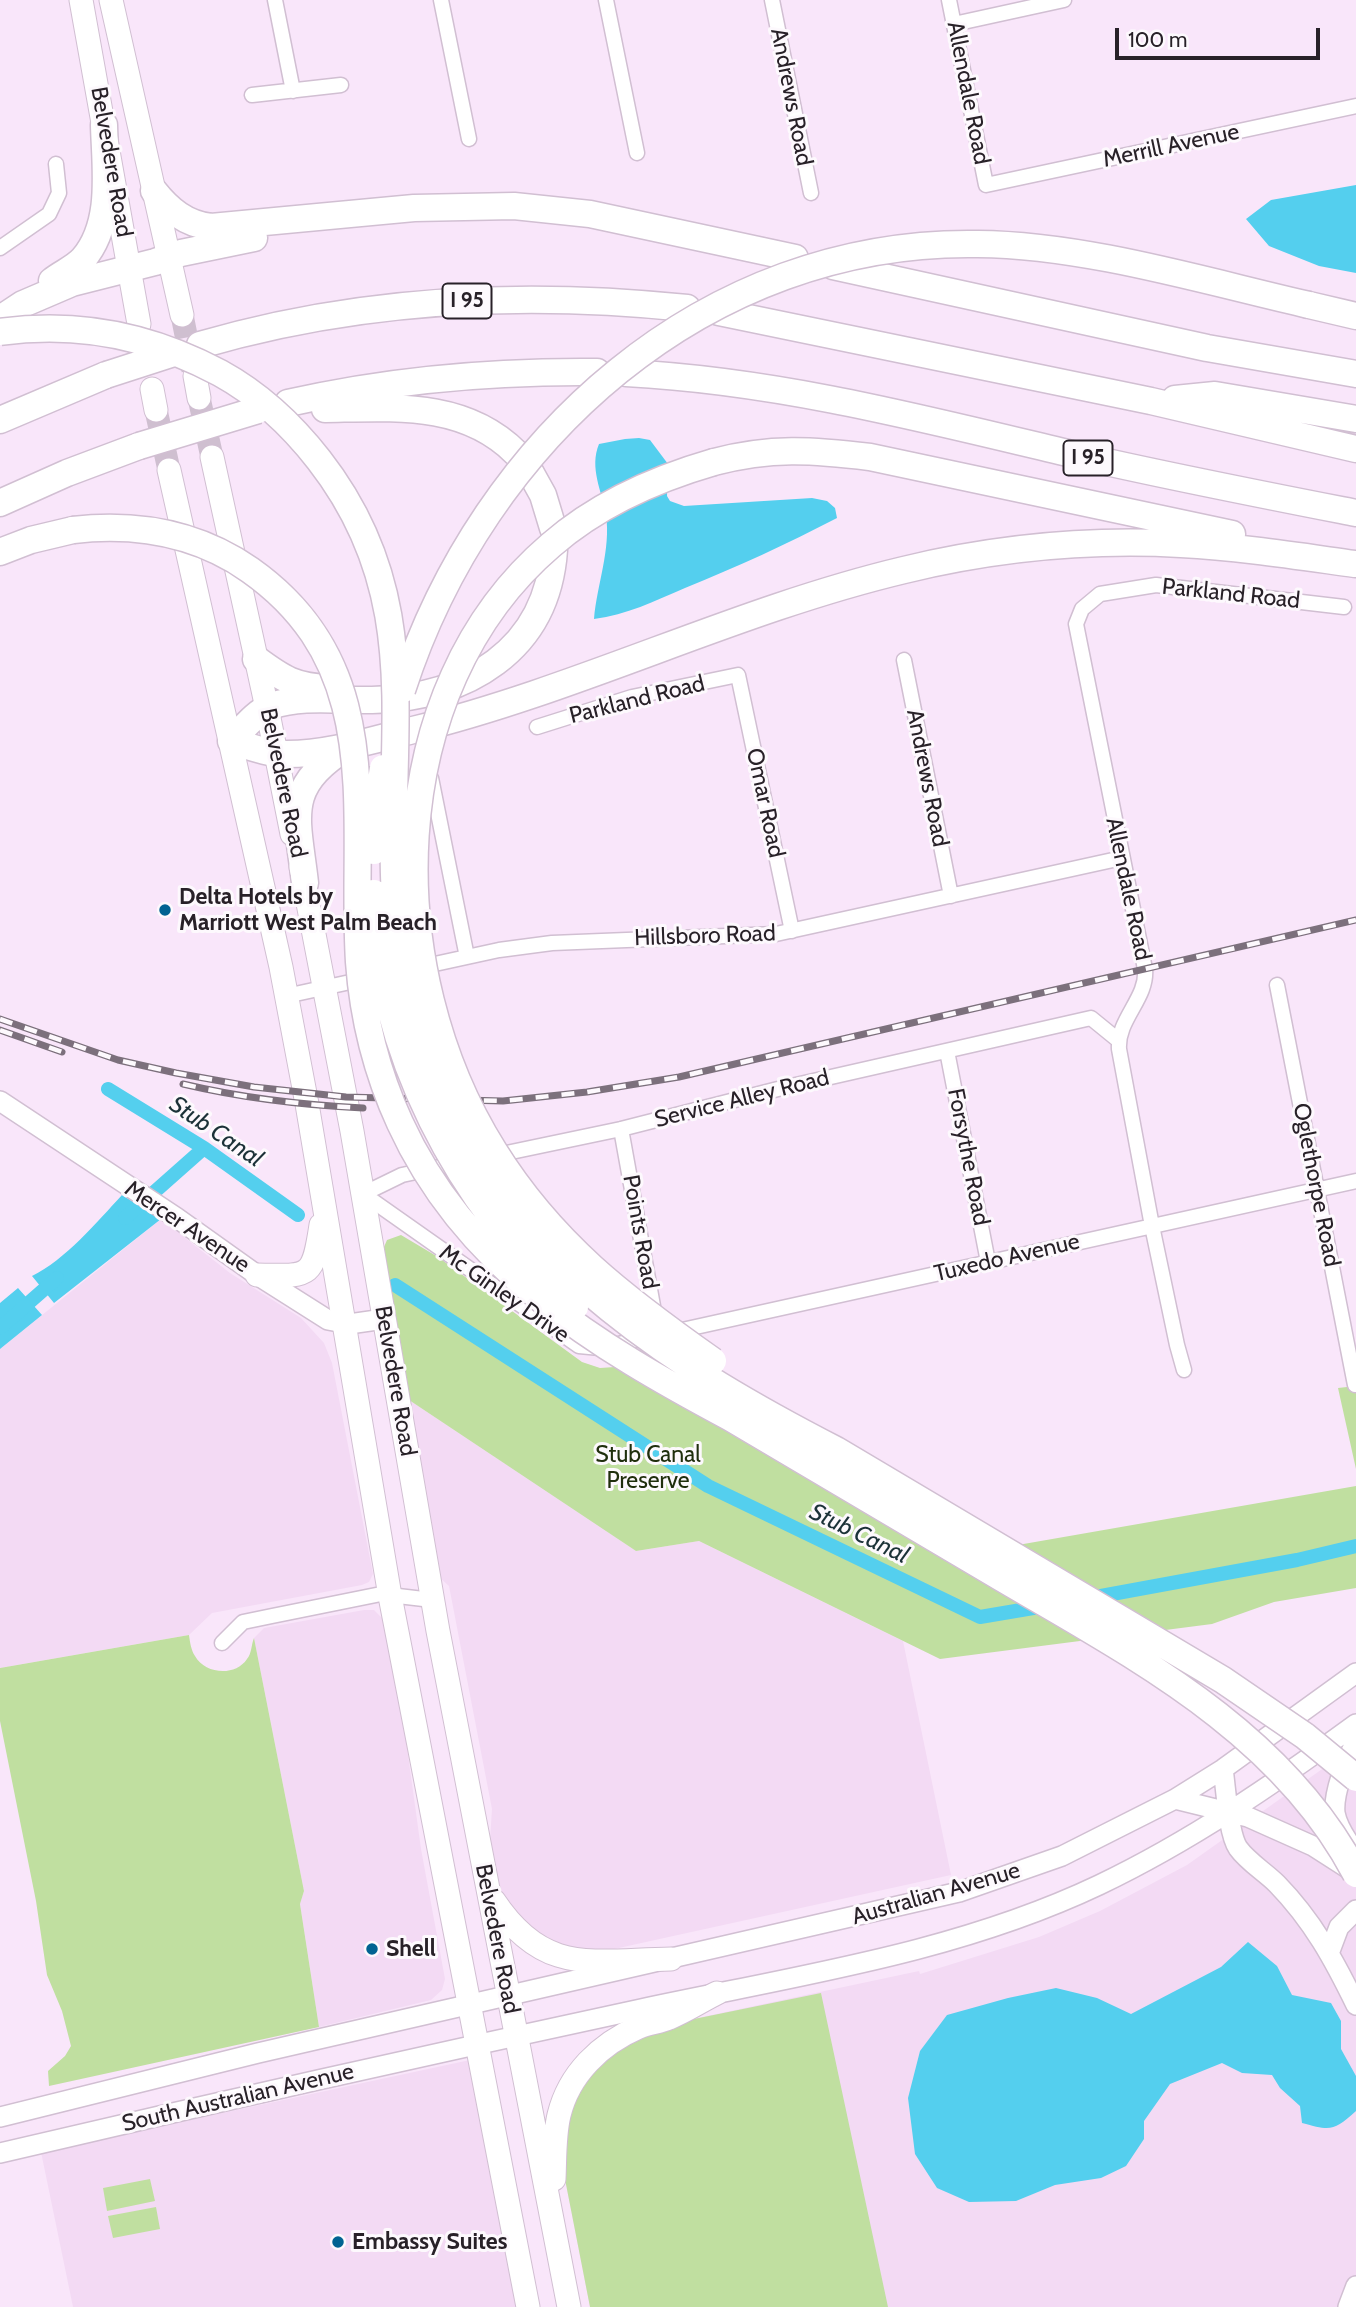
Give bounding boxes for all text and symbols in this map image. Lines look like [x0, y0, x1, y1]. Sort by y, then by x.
scale bar [1118, 14, 1323, 58]
street label: Allendale Road [941, 19, 995, 167]
street label: Andrews Road [764, 26, 818, 168]
text: 100 m [1128, 27, 1187, 52]
street label: Belvedere Road [84, 85, 138, 239]
street label: Merrill Avenue [1100, 118, 1242, 174]
road number: I 95 [442, 284, 491, 318]
road number: I 95 [1064, 440, 1112, 476]
street label: Parkland Road [1161, 573, 1301, 615]
street label: Parkland Road [566, 670, 708, 730]
street label: Belvedere Road [254, 706, 312, 860]
street label: Andrews Road [900, 707, 954, 849]
street label: Omar Road [740, 746, 790, 860]
street label: Allendale Road [1099, 815, 1157, 963]
place label: Delta Hotels by Marriott West Palm Beach [179, 883, 437, 937]
marker: Delta Hotels by Marriott West Palm Beach [157, 902, 173, 918]
street label: Hillsboro Road [634, 920, 776, 952]
street label: Service Alley Road [652, 1064, 832, 1134]
street label: Forsythe Road [941, 1086, 995, 1228]
water label: Stub Canal [164, 1090, 268, 1174]
street label: Oglethorpe Road [1287, 1101, 1345, 1269]
street label: Points Road [616, 1173, 664, 1291]
street label: Mercer Avenue [119, 1175, 255, 1279]
street label: Tuxedo Avenue [932, 1228, 1082, 1288]
street label: Mc Ginley Drive [434, 1239, 574, 1349]
street label: Belvedere Road [368, 1304, 422, 1458]
park label: Stub Canal Preserve [595, 1441, 701, 1495]
water label: Stub Canal [805, 1498, 913, 1570]
street label: Australian Avenue [849, 1857, 1023, 1931]
street label: Belvedere Road [469, 1862, 525, 2016]
place label: Shell [386, 1935, 436, 1963]
marker: Shell [364, 1941, 380, 1957]
street label: South Australian Avenue [119, 2058, 357, 2138]
place label: Embassy Suites [352, 2228, 507, 2256]
marker: Embassy Suites [330, 2234, 346, 2250]

